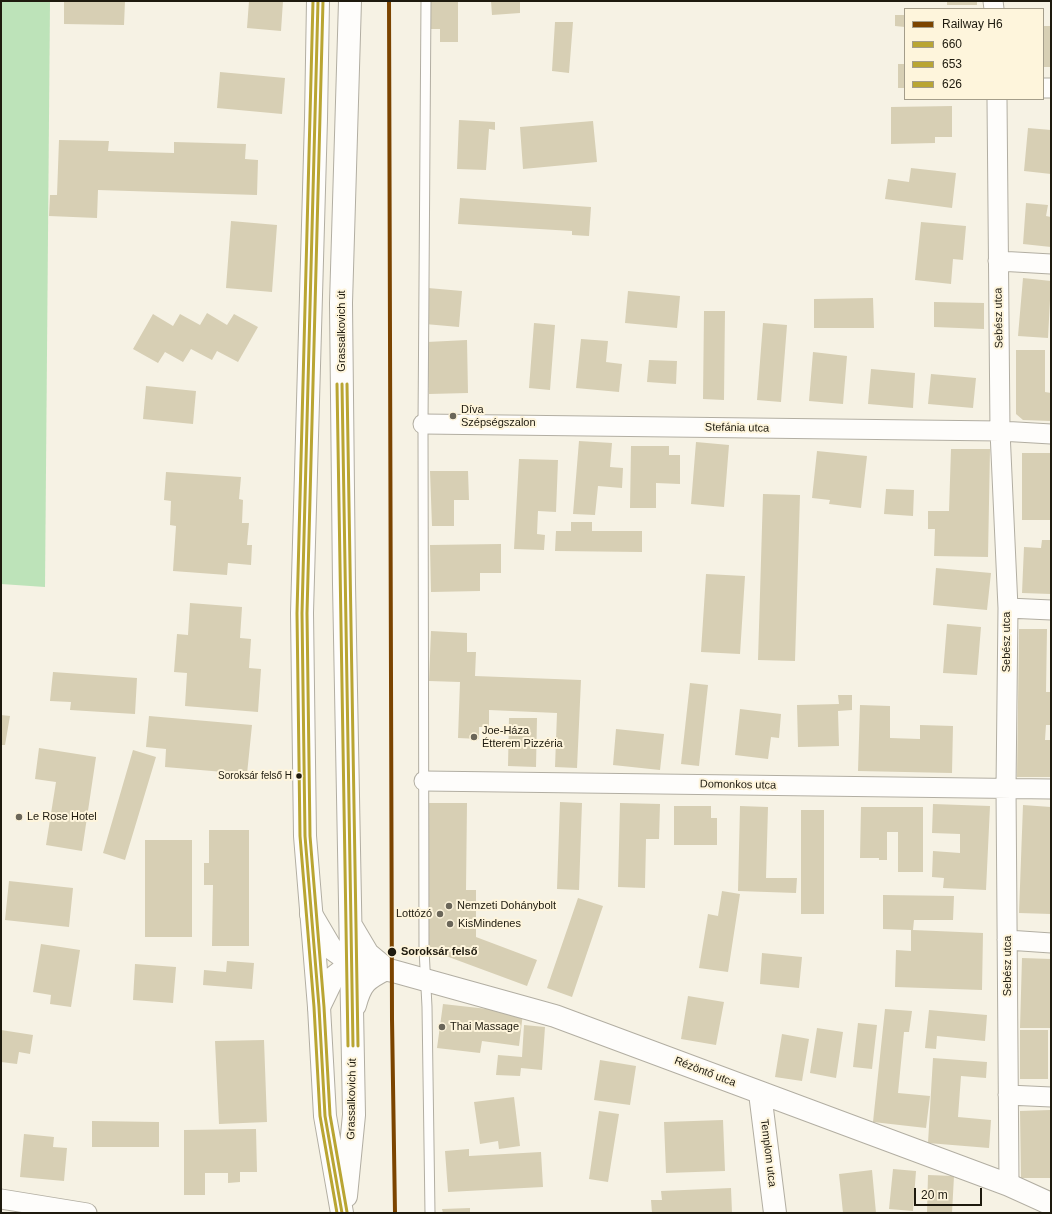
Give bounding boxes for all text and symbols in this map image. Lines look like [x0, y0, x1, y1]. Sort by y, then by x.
legend [904, 8, 1044, 100]
text: Railway H6 [942, 17, 1003, 31]
text: 660 [942, 37, 962, 51]
text: 653 [942, 57, 962, 71]
text: 626 [942, 77, 962, 91]
street label: Sebész utca [992, 288, 1006, 348]
street label: Grassalkovich út [335, 290, 349, 372]
place label: Díva Szépségszalon [461, 403, 536, 429]
marker: Díva Szépségszalon [448, 411, 458, 421]
street label: Stefánia utca [705, 421, 769, 435]
street label: Sebész utca [1000, 612, 1014, 672]
place label: Joe-Háza Étterem Pizzéria [482, 724, 563, 750]
marker: Joe-Háza Étterem Pizzéria [469, 732, 479, 742]
place label: Soroksár felső H [218, 770, 292, 782]
marker: Soroksár felső H [294, 771, 304, 781]
street label: Domonkos utca [700, 778, 776, 792]
place label: Le Rose Hotel [27, 810, 97, 824]
marker: Le Rose Hotel [14, 812, 24, 822]
place label: Nemzeti Dohánybolt [457, 899, 556, 913]
marker: Nemzeti Dohánybolt [444, 901, 454, 911]
place label: Lottózó [396, 907, 432, 921]
marker: Lottózó [435, 909, 445, 919]
place label: KisMindenes [458, 917, 521, 931]
marker: KisMindenes [445, 919, 455, 929]
street label: Sebész utca [1001, 936, 1015, 996]
place label: Soroksár felső [401, 945, 477, 959]
marker: Soroksár felső [386, 946, 398, 958]
place label: Thai Massage [450, 1020, 519, 1034]
marker: Thai Massage [437, 1022, 447, 1032]
street label: Rézöntő utca [672, 1054, 738, 1090]
street label: Grassalkovich út [345, 1058, 359, 1140]
street label: Templom utca [757, 1118, 779, 1188]
scale bar [916, 1180, 984, 1206]
text: 20 m [921, 1188, 948, 1202]

